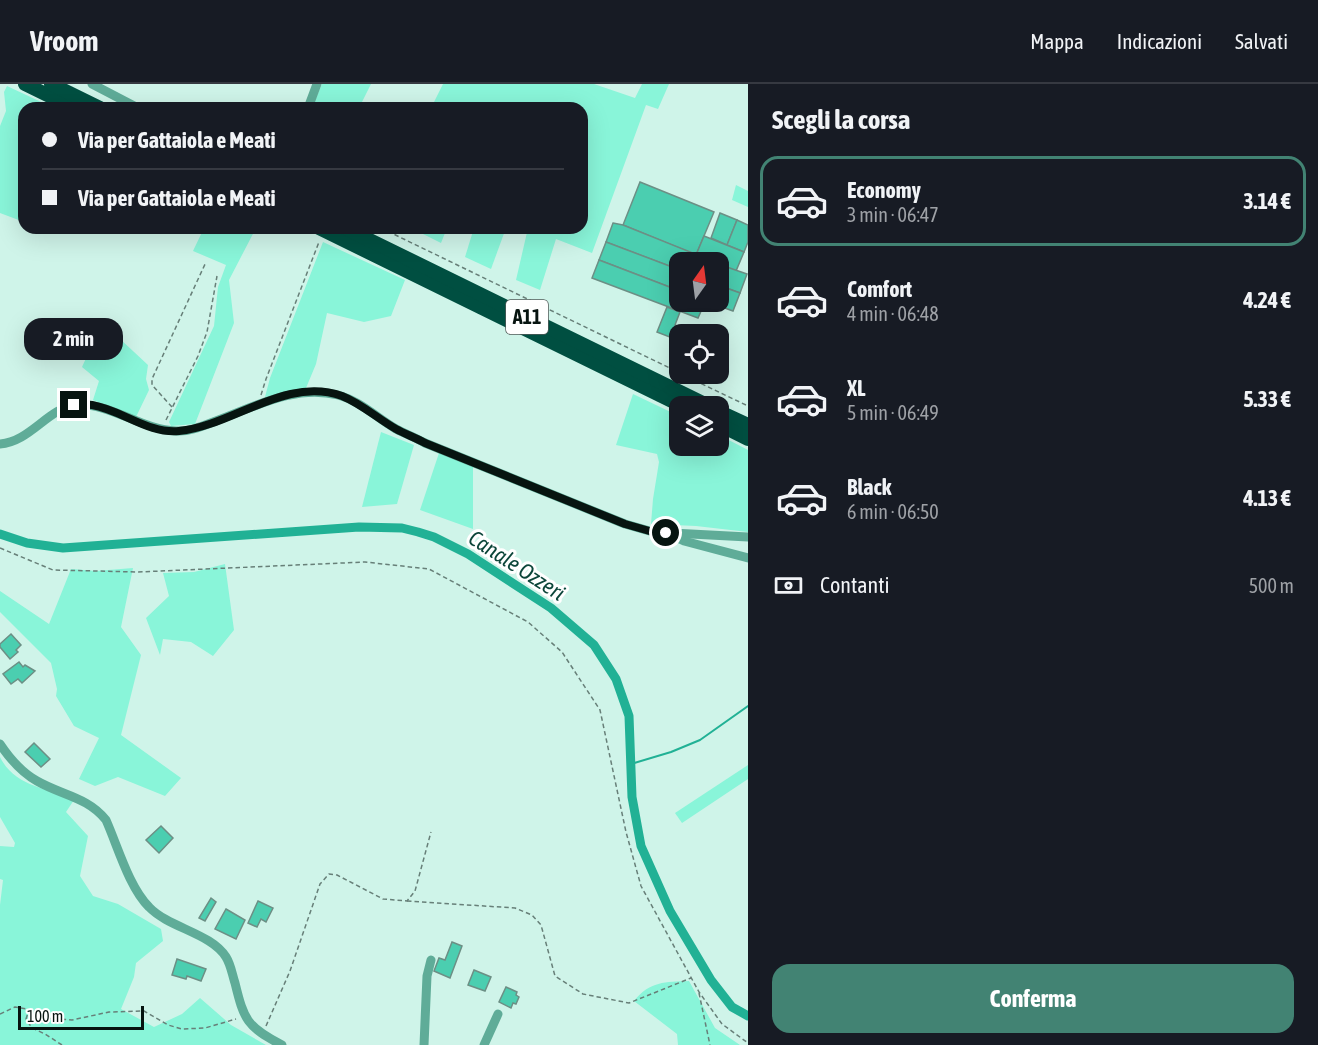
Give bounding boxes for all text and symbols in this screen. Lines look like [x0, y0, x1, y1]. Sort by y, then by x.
text: Vroom [30, 25, 98, 57]
text: Mappa [1030, 29, 1084, 53]
text: Indicazioni [1117, 29, 1202, 53]
text: Salvati [1235, 29, 1288, 53]
text: Scegli la corsa [772, 104, 910, 135]
text: Via per Gattaiola e Meati [78, 127, 276, 153]
icon: car [775, 174, 829, 228]
text: Economy [847, 177, 921, 203]
text: Via per Gattaiola e Meati [78, 185, 276, 211]
text: 3.14 € [1243, 188, 1291, 214]
text: 3 min · 06:47 [847, 203, 939, 226]
north arrow [669, 252, 729, 312]
map controls [669, 252, 729, 456]
icon: car [775, 273, 829, 327]
text: Comfort [847, 276, 912, 302]
text: 4.24 € [1243, 287, 1291, 313]
road number: A11 [506, 300, 548, 334]
text: 4 min · 06:48 [847, 302, 939, 325]
callout: 2 min [25, 318, 124, 360]
button: locate [669, 324, 729, 384]
text: 2 min [53, 327, 94, 350]
icon: car [775, 372, 829, 426]
text: XL [847, 375, 865, 401]
text: 5.33 € [1243, 386, 1291, 412]
route end [60, 391, 87, 418]
button: layers [669, 396, 729, 456]
text: 5 min · 06:49 [847, 401, 939, 424]
icon: car [775, 471, 829, 525]
text: Black [847, 474, 891, 500]
text: 4.13 € [1243, 485, 1291, 511]
text: 6 min · 06:50 [847, 500, 939, 523]
route start [652, 519, 679, 546]
water label: Canale Ozzeri [464, 524, 570, 606]
icon: cash [772, 569, 805, 602]
text: Contanti [820, 572, 890, 598]
text: 500 m [1249, 574, 1294, 597]
button: Conferma [772, 964, 1294, 1033]
scale bar [18, 1003, 144, 1030]
text: 100 m [27, 1007, 63, 1025]

